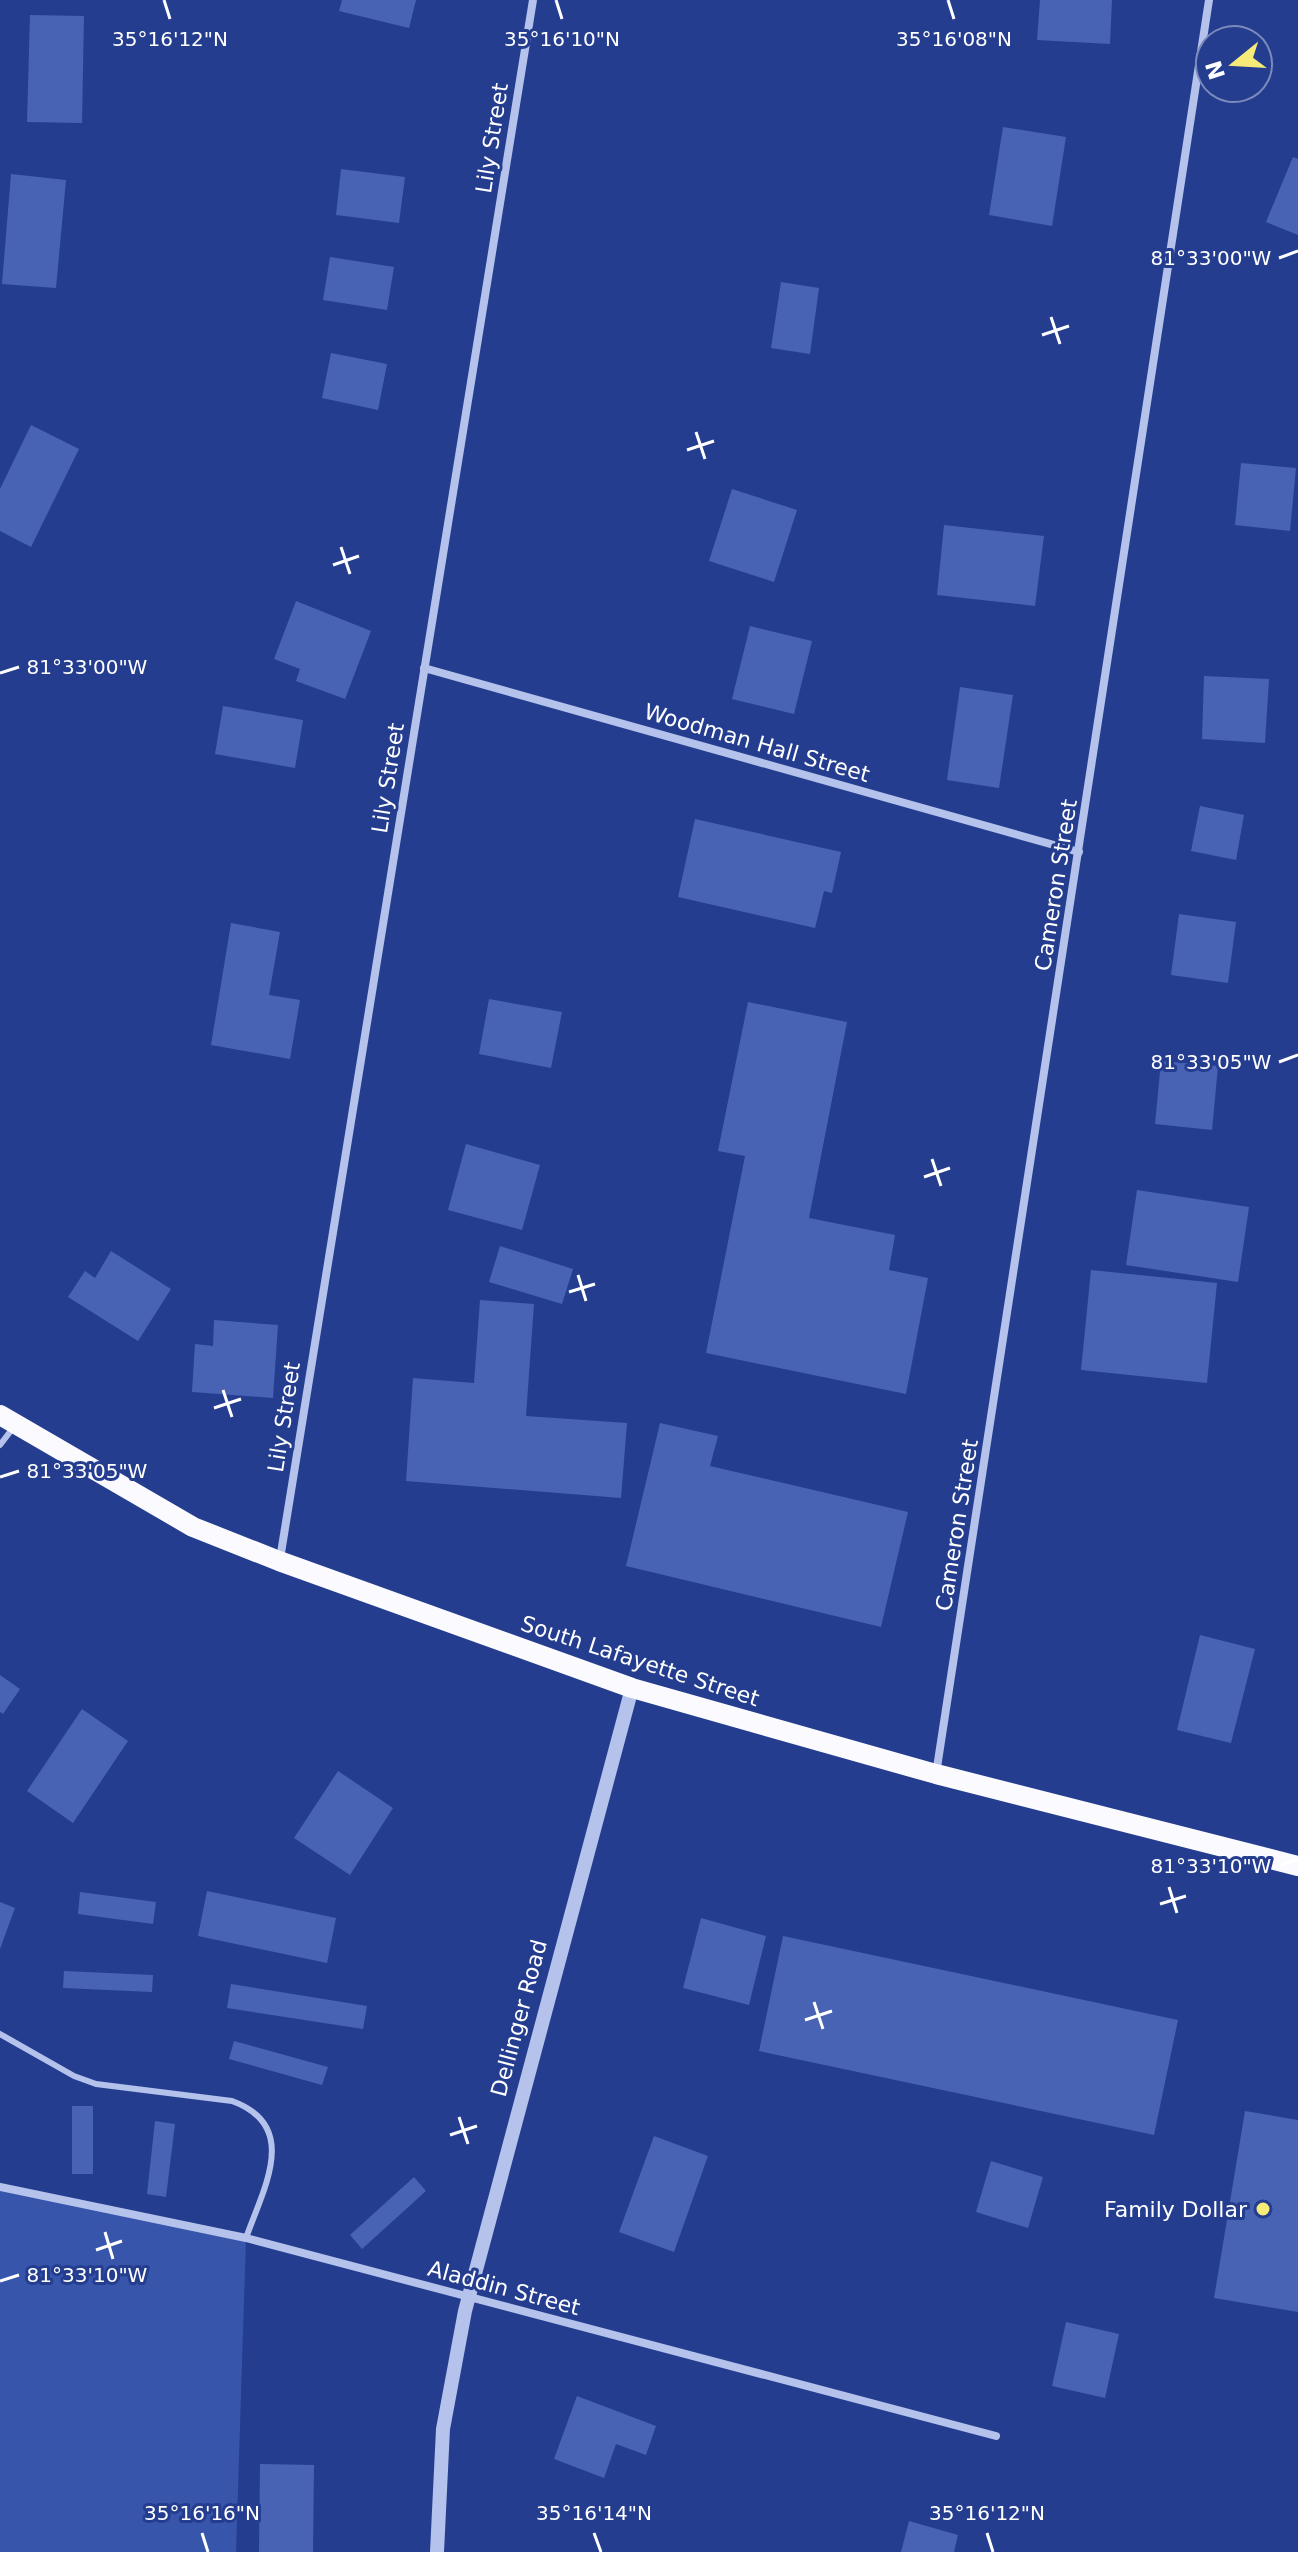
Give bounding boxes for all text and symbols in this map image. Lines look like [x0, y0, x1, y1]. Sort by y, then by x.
north arrow [1194, 24, 1274, 104]
text: 35°16'12"N [112, 27, 228, 51]
text: 35°16'10"N [504, 27, 620, 51]
text: 35°16'08"N [896, 27, 1012, 51]
text: N [1201, 57, 1230, 83]
street label: Lily Street [471, 81, 513, 195]
text: 81°33'00"W [1151, 246, 1272, 270]
text: 81°33'00"W [27, 655, 148, 679]
street label: Woodman Hall Street [641, 699, 873, 787]
street label: Lily Street [367, 721, 409, 835]
street label: Cameron Street [1030, 797, 1082, 973]
text: 81°33'05"W [1151, 1050, 1272, 1074]
street label: Lily Street [263, 1360, 305, 1474]
street label: Cameron Street [931, 1437, 983, 1613]
text: 81°33'05"W [27, 1459, 148, 1483]
street label: South Lafayette Street [518, 1611, 763, 1711]
text: 81°33'10"W [1151, 1854, 1272, 1878]
street label: Dellinger Road [486, 1937, 552, 2099]
place label: Family Dollar [1104, 2197, 1248, 2222]
marker: Family Dollar [1254, 2200, 1272, 2218]
street label: Aladdin Street [425, 2256, 583, 2320]
text: 81°33'10"W [27, 2263, 148, 2287]
text: 35°16'16"N [144, 2501, 260, 2525]
text: 35°16'14"N [536, 2501, 652, 2525]
text: 35°16'12"N [929, 2501, 1045, 2525]

